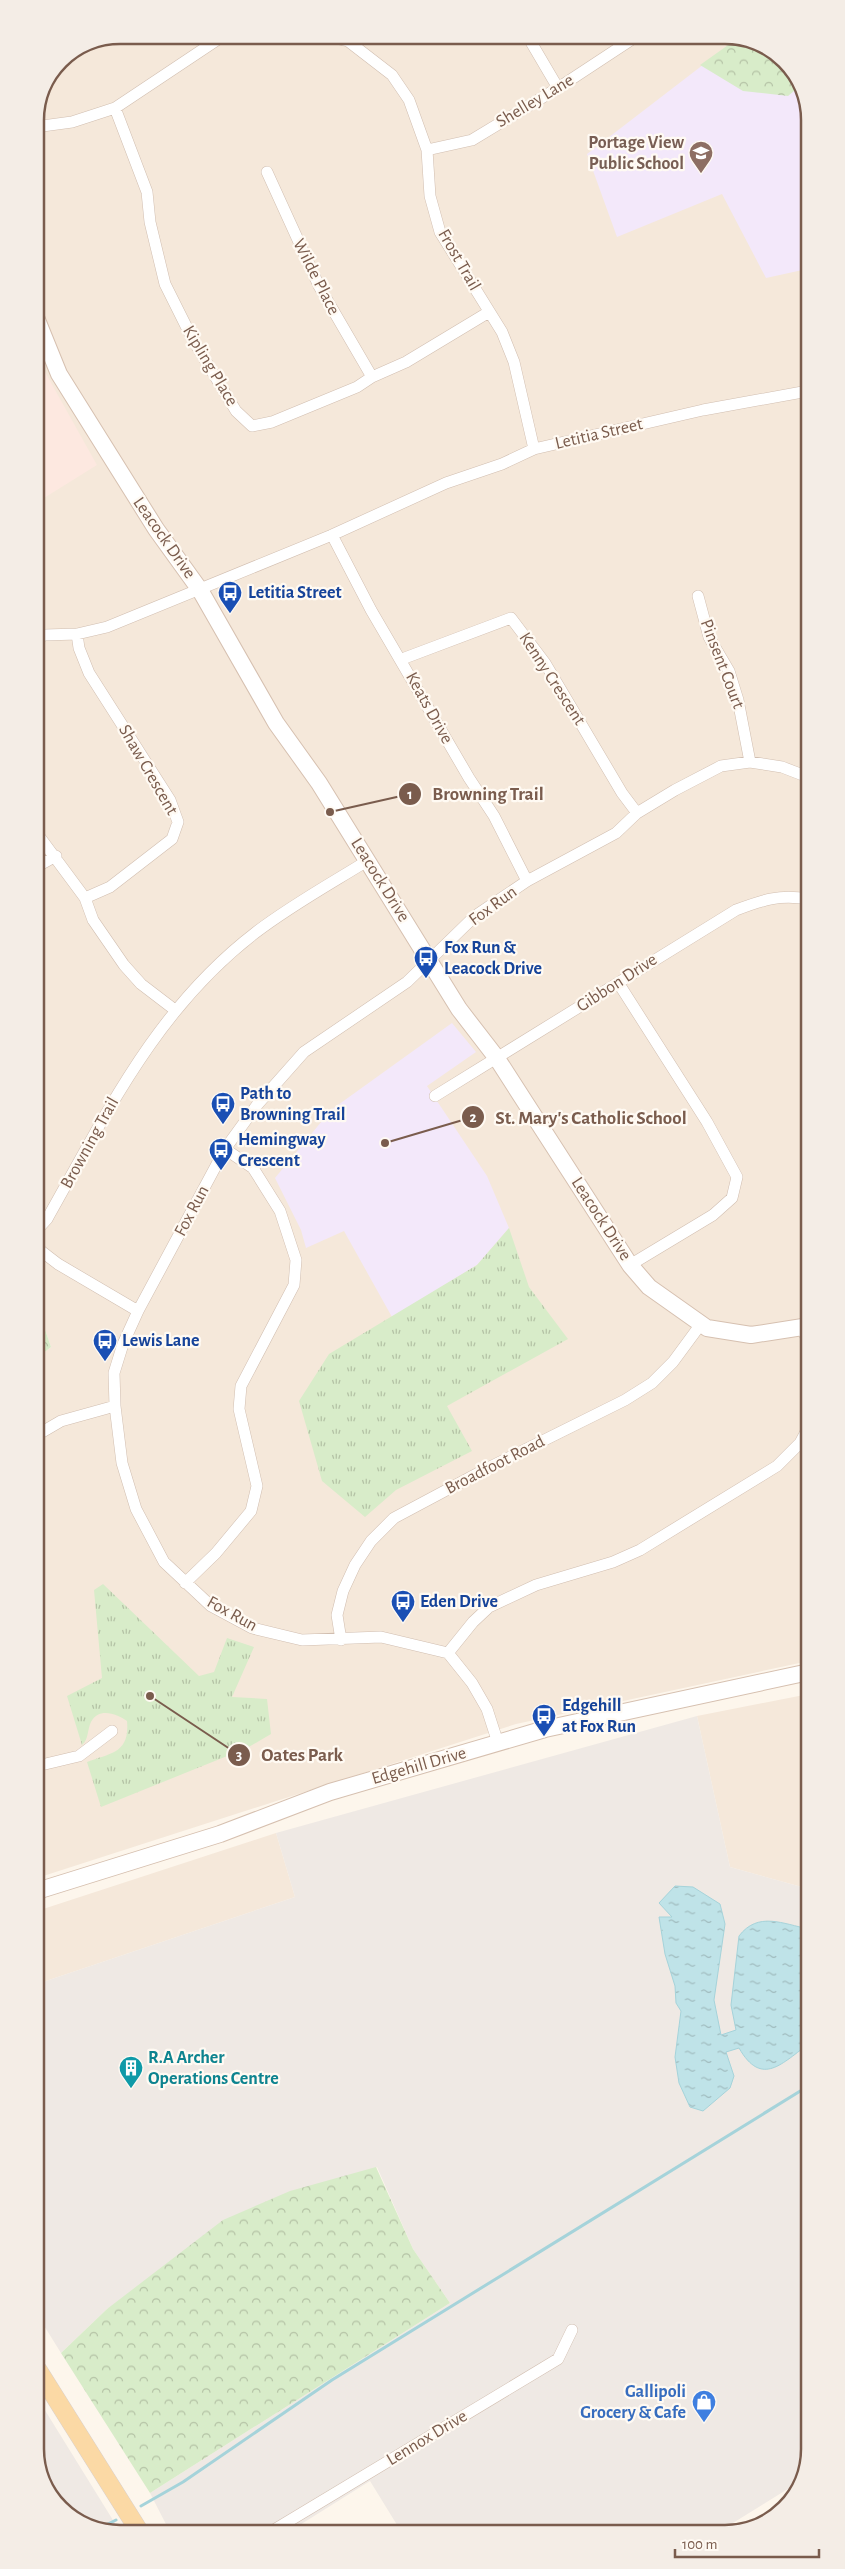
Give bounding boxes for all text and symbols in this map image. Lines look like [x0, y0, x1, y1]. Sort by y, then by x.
street label: Shelley Lane [493, 71, 577, 131]
place label: Portage View Public School [588, 134, 684, 173]
school or university icon: Portage View Public School [688, 140, 714, 174]
street label: Frost Trail [434, 226, 484, 294]
street label: Wilde Place [289, 236, 343, 318]
street label: Kipling Place [179, 323, 241, 409]
street label: Letitia Street [553, 415, 645, 453]
street label: Leacock Drive [129, 494, 199, 582]
bus stop icon: Letitia Street [217, 580, 243, 614]
place label: Letitia Street [248, 584, 342, 602]
street label: Pinsent Court [697, 617, 747, 712]
street label: Kenny Crescent [515, 629, 589, 729]
street label: Keats Drive [402, 669, 456, 747]
street label: Shaw Crescent [115, 722, 181, 818]
callout: Browning Trail [397, 777, 554, 811]
text: Browning Trail [432, 785, 544, 804]
text: 1 [407, 787, 413, 802]
street label: Leacock Drive [347, 835, 413, 925]
street label: Fox Run [466, 883, 520, 929]
place label: Fox Run & Leacock Drive [444, 939, 542, 978]
bus stop icon: Fox Run & Leacock Drive [413, 945, 439, 979]
street label: Gibbon Drive [574, 950, 660, 1016]
place label: Path to Browning Trail [240, 1085, 345, 1124]
bus stop icon: Path to Browning Trail [210, 1091, 236, 1125]
street label: Browning Trail [58, 1094, 122, 1192]
callout: St. Mary's Catholic School [461, 1100, 697, 1134]
text: St. Mary's Catholic School [495, 1109, 687, 1128]
text: 2 [469, 1110, 477, 1125]
place label: Hemingway Crescent [238, 1131, 326, 1170]
bus stop icon: Hemingway Crescent [208, 1137, 234, 1171]
street label: Leacock Drive [568, 1174, 634, 1264]
street label: Fox Run [171, 1183, 213, 1239]
bus stop icon: Lewis Lane [92, 1328, 118, 1362]
place label: Lewis Lane [122, 1332, 199, 1350]
street label: Broadfoot Road [442, 1432, 548, 1498]
bus stop icon: Eden Drive [390, 1589, 416, 1623]
street label: Fox Run [204, 1593, 260, 1635]
place label: Eden Drive [420, 1593, 498, 1611]
place label: Edgehill at Fox Run [562, 1697, 636, 1736]
bus stop icon: Edgehill at Fox Run [531, 1703, 557, 1737]
callout: Oates Park [226, 1738, 353, 1772]
street label: Edgehill Drive [370, 1744, 468, 1788]
text: Oates Park [261, 1746, 343, 1765]
text: 3 [236, 1748, 242, 1763]
place label: R.A Archer Operations Centre [148, 2049, 279, 2088]
building icon: R.A Archer Operations Centre [118, 2055, 144, 2089]
place label: Gallipoli Grocery & Cafe [580, 2383, 686, 2422]
shop icon: Gallipoli Grocery & Cafe [691, 2389, 717, 2423]
street label: Lennox Drive [383, 2407, 471, 2469]
scale bar [675, 2526, 819, 2558]
text: 100 m [682, 2537, 717, 2552]

